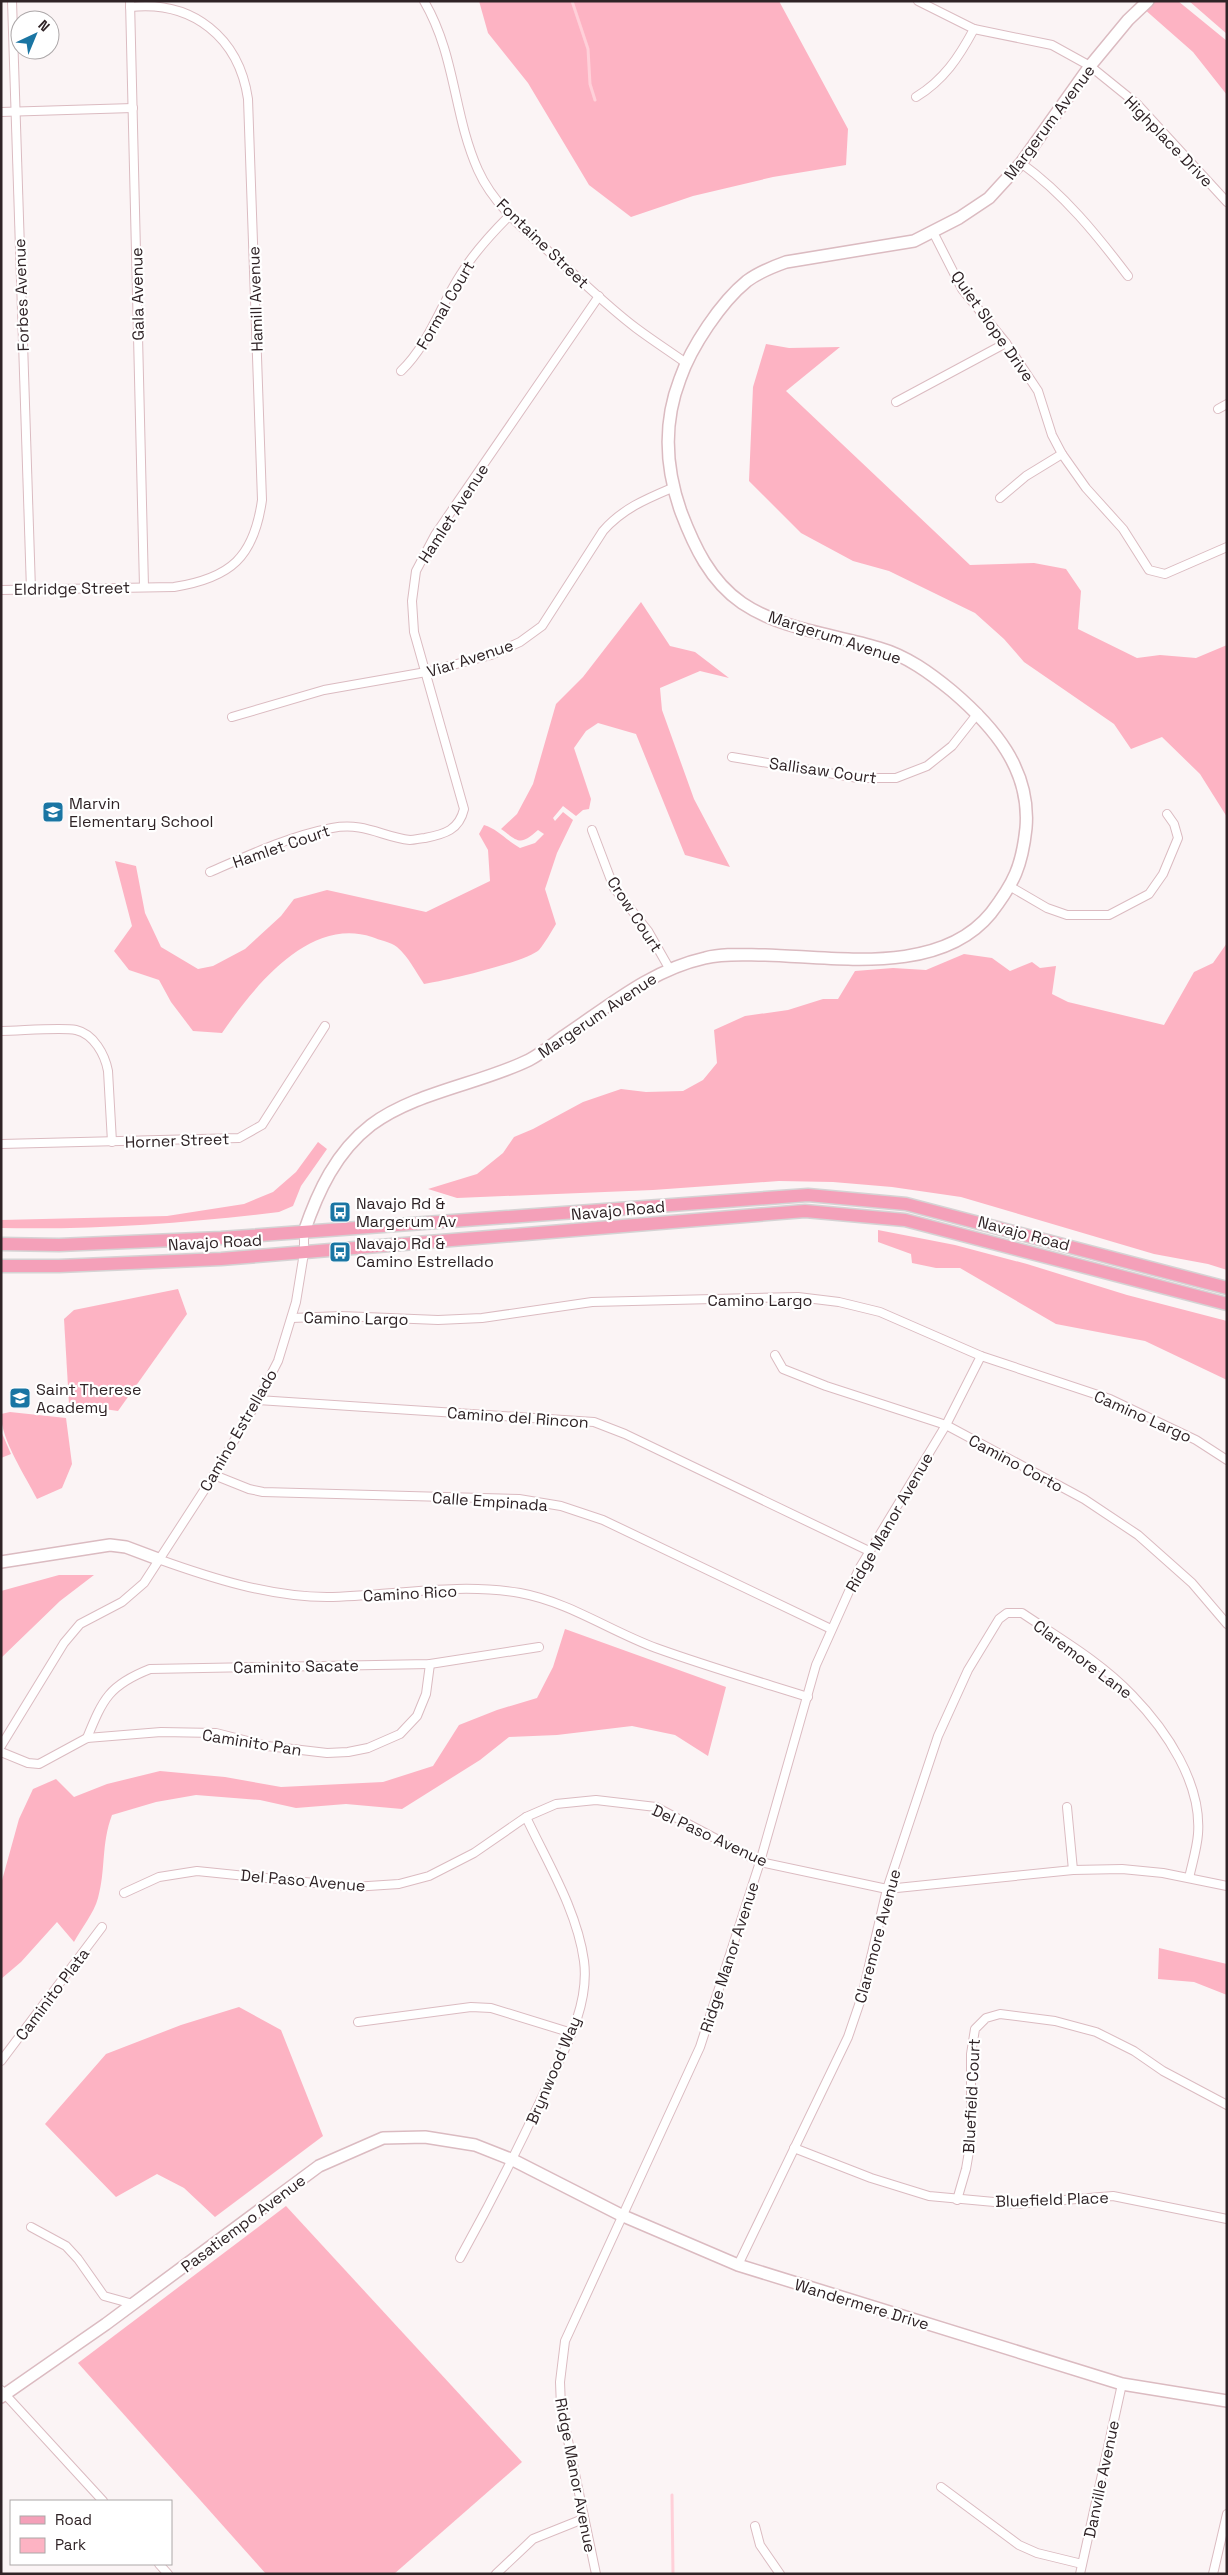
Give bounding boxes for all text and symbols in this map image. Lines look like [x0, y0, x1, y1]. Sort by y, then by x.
north arrow [10, 10, 60, 60]
text: N [34, 16, 54, 35]
street label: Margerum Avenue [999, 61, 1099, 184]
street label: Highplace Drive [1120, 91, 1218, 192]
street label: Fontaine Street [492, 194, 593, 293]
street label: Forbes Avenue [9, 238, 34, 352]
street label: Hamill Avenue [243, 246, 268, 352]
street label: Gala Avenue [126, 247, 149, 341]
street label: Formal Court [412, 257, 479, 353]
street label: Quiet Slope Drive [946, 267, 1039, 386]
street label: Hamlet Avenue [413, 460, 493, 567]
street label: Eldridge Street [14, 577, 130, 600]
street label: Margerum Avenue [766, 606, 904, 669]
street label: Viar Avenue [424, 635, 516, 682]
street label: Sallisaw Court [768, 753, 878, 788]
place label: Marvin Elementary School [69, 793, 214, 832]
school or university icon: Marvin Elementary School [41, 800, 65, 824]
street label: Hamlet Court [230, 820, 332, 873]
street label: Crow Court [602, 872, 667, 956]
street label: Margerum Avenue [534, 968, 661, 1063]
street label: Horner Street [124, 1128, 230, 1153]
place label: Navajo Rd & Margerum Av [356, 1193, 457, 1232]
street label: Navajo Road [570, 1196, 666, 1225]
bus stop icon: Navajo Rd & Margerum Av [328, 1200, 352, 1224]
street label: Navajo Road [976, 1211, 1072, 1256]
street label: Navajo Road [167, 1230, 263, 1255]
place label: Navajo Rd & Camino Estrellado [356, 1233, 494, 1272]
bus stop icon: Navajo Rd & Camino Estrellado [328, 1240, 352, 1264]
street label: Camino Largo [708, 1290, 812, 1311]
street label: Camino Largo [303, 1307, 409, 1330]
street label: Camino Estrellado [195, 1365, 282, 1495]
place label: Saint Therese Academy [36, 1379, 141, 1418]
school or university icon: Saint Therese Academy [8, 1386, 32, 1410]
street label: Camino Largo [1091, 1386, 1195, 1447]
street label: Camino del Rincon [446, 1402, 589, 1433]
street label: Camino Corto [965, 1430, 1067, 1497]
street label: Ridge Manor Avenue [841, 1449, 938, 1596]
street label: Calle Empinada [431, 1487, 549, 1516]
street label: Camino Rico [362, 1581, 458, 1606]
street label: Claremore Lane [1029, 1615, 1136, 1704]
street label: Caminito Sacate [233, 1655, 359, 1678]
street label: Caminito Pan [201, 1724, 303, 1761]
street label: Del Paso Avenue [649, 1799, 771, 1871]
street label: Del Paso Avenue [240, 1865, 366, 1896]
street label: Claremore Avenue [849, 1867, 905, 2005]
street label: Ridge Manor Avenue [695, 1879, 764, 2035]
street label: Caminito Plata [11, 1944, 94, 2045]
street label: Brynwood Way [521, 2013, 586, 2127]
street label: Bluefield Court [958, 2038, 985, 2154]
street label: Pasatiempo Avenue [177, 2170, 310, 2277]
street label: Bluefield Place [995, 2187, 1109, 2212]
street label: Wandermere Drive [792, 2274, 932, 2335]
street label: Ridge Manor Avenue [550, 2396, 601, 2554]
street label: Danville Avenue [1079, 2418, 1124, 2540]
legend [10, 2500, 172, 2565]
text: Road [55, 2510, 92, 2529]
text: Park [55, 2535, 86, 2554]

